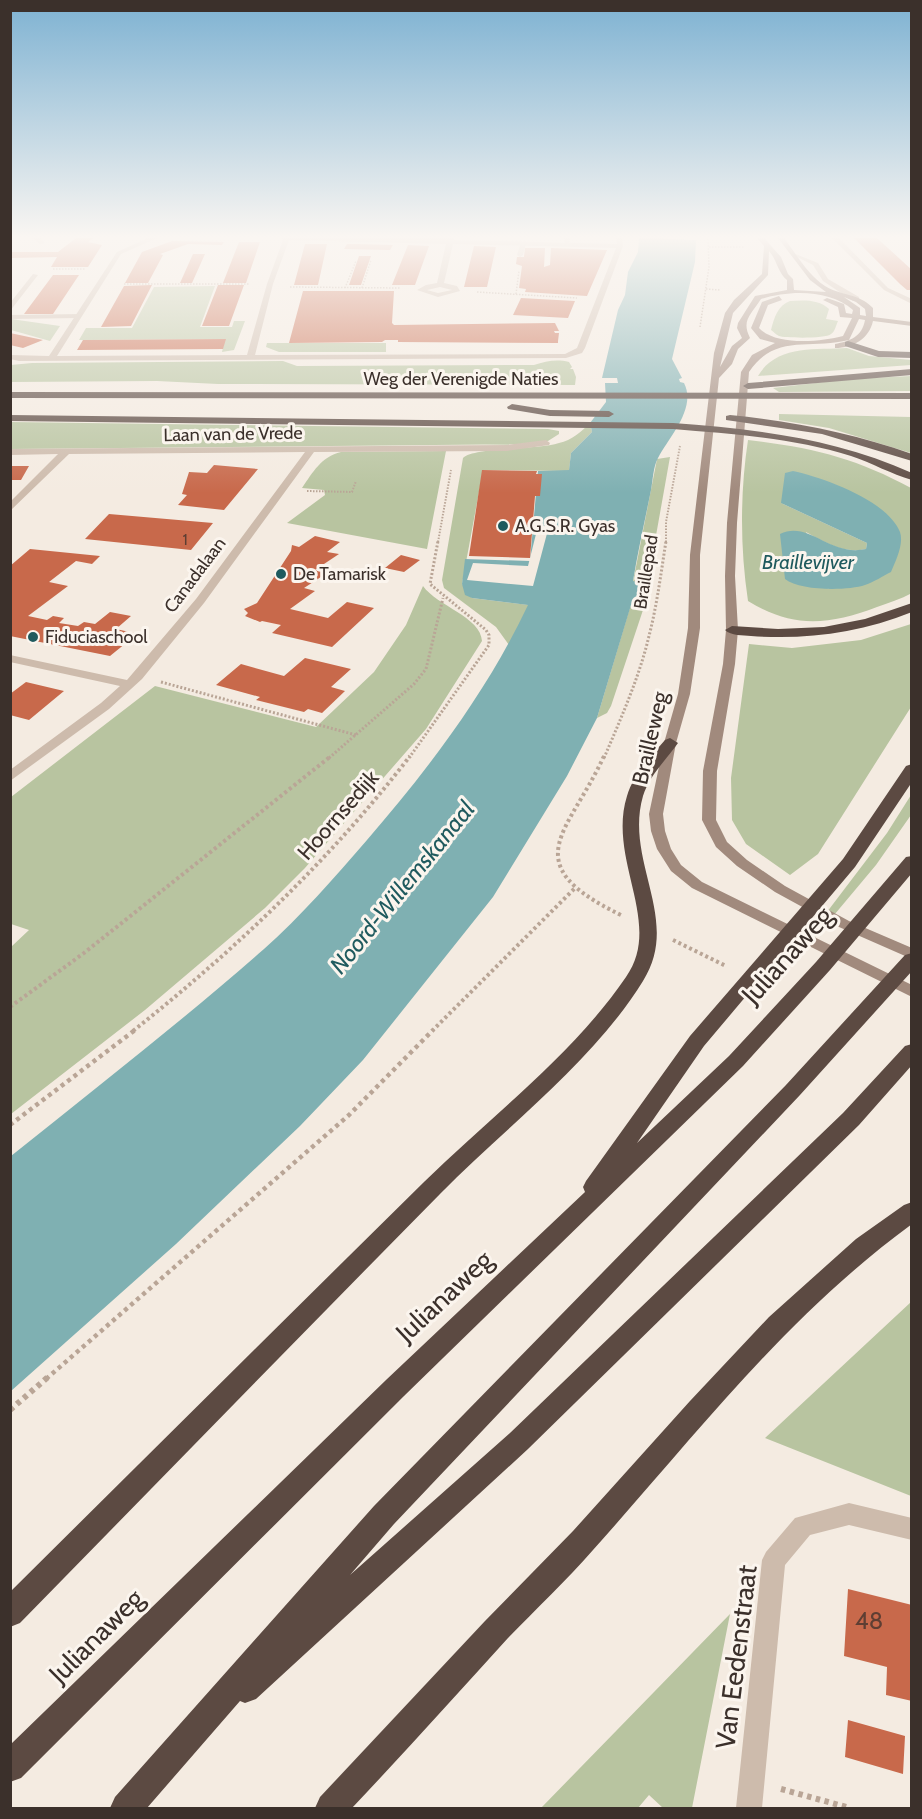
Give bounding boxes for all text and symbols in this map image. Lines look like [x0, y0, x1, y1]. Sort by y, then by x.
street label: Weg der Verenigde Naties [364, 368, 558, 390]
street label: Laan van de Vrede [163, 422, 303, 446]
place label: A.G.S.R. Gyas [515, 515, 615, 537]
marker: A.G.S.R. Gyas [496, 519, 510, 533]
house number: 1 [182, 530, 188, 549]
street label: Canadalaan [160, 533, 230, 617]
street label: Braillepad [629, 533, 663, 611]
water label: Braillevijver [762, 550, 855, 574]
place label: De Tamarisk [293, 563, 387, 585]
marker: De Tamarisk [274, 567, 288, 581]
place label: Fiduciaschool [45, 626, 148, 648]
marker: Fiduciaschool [26, 630, 40, 644]
street label: Brailleweg [626, 688, 674, 787]
street label: Hoornsedijk [292, 764, 385, 866]
water label: Noord-Willemskanaal [323, 795, 481, 979]
street label: Julianaweg [734, 899, 840, 1011]
street label: Julianaweg [388, 1243, 500, 1350]
street label: Van Eedenstraat [708, 1563, 764, 1751]
street label: Julianaweg [41, 1581, 151, 1691]
house number: 48 [855, 1606, 883, 1635]

